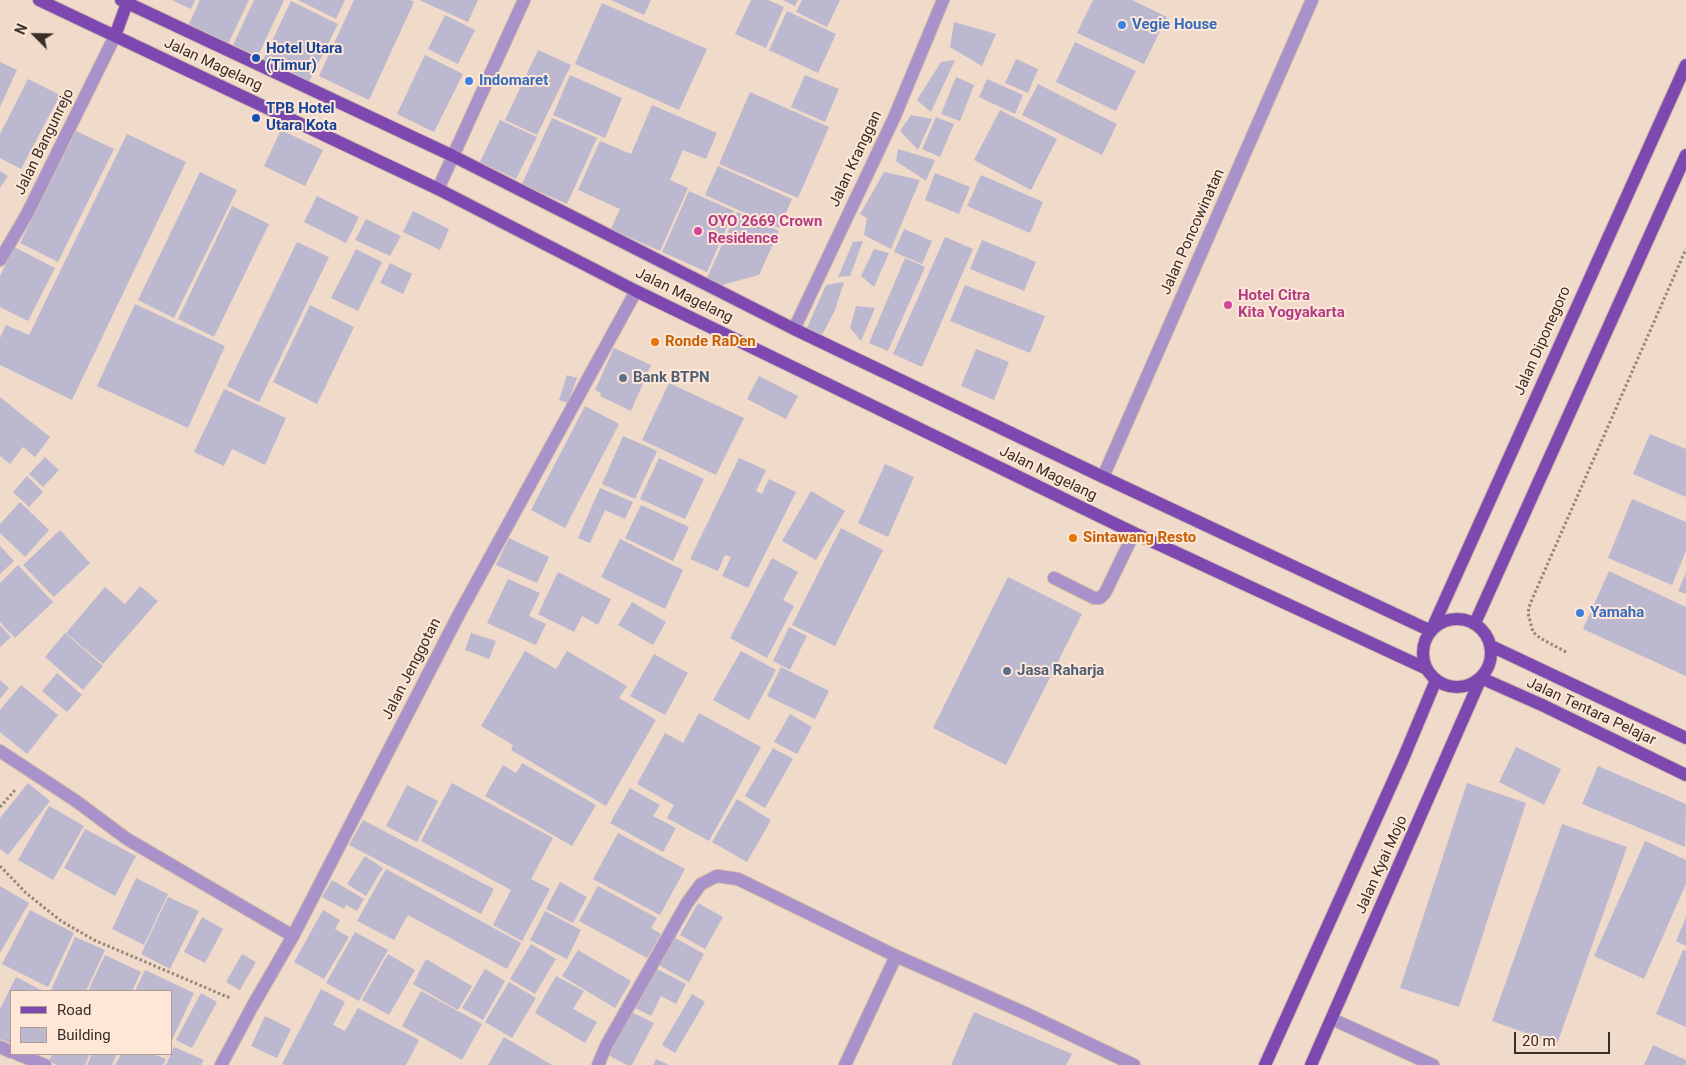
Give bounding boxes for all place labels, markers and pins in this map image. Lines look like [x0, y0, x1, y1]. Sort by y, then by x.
place label: Vegie House [1132, 16, 1217, 34]
marker: Vegie House [1116, 19, 1128, 31]
place label: Hotel Utara (Timur) [266, 40, 342, 75]
marker: Hotel Utara (Timur) [250, 52, 262, 64]
place label: Indomaret [479, 72, 548, 90]
marker: Indomaret [463, 75, 475, 87]
place label: TPB Hotel Utara Kota [266, 100, 337, 135]
marker: TPB Hotel Utara Kota [250, 112, 262, 124]
place label: OYO 2669 Crown Residence [708, 213, 822, 248]
marker: OYO 2669 Crown Residence [692, 225, 704, 237]
place label: Hotel Citra Kita Yogyakarta [1238, 287, 1345, 322]
marker: Hotel Citra Kita Yogyakarta [1222, 299, 1234, 311]
place label: Ronde RaDen [665, 333, 756, 351]
marker: Ronde RaDen [649, 336, 661, 348]
place label: Bank BTPN [633, 369, 710, 387]
marker: Bank BTPN [617, 372, 629, 384]
place label: Sintawang Resto [1083, 529, 1196, 547]
marker: Sintawang Resto [1067, 532, 1079, 544]
place label: Yamaha [1590, 604, 1644, 622]
marker: Yamaha [1574, 607, 1586, 619]
place label: Jasa Raharja [1017, 662, 1104, 680]
marker: Jasa Raharja [1001, 665, 1013, 677]

